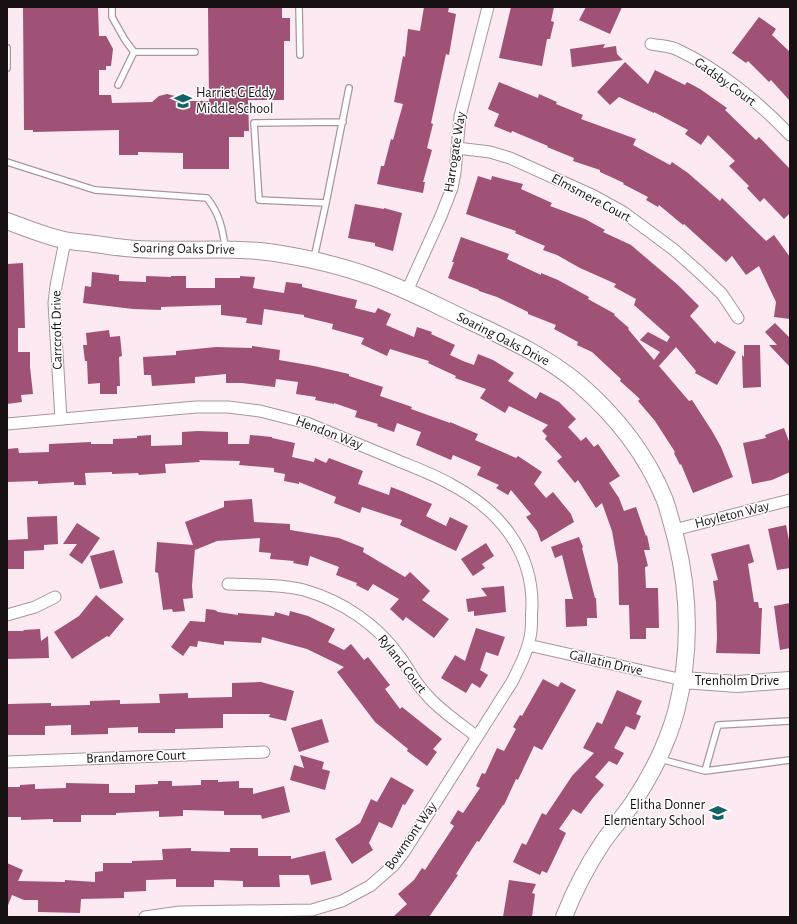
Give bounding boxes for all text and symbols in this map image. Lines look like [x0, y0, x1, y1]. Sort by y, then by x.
street label: Gadsby Court [692, 55, 759, 109]
place label: Harriet G Eddy Middle School [196, 86, 275, 116]
school or university icon: Harriet G Eddy Middle School [173, 91, 193, 111]
street label: Harrogate Way [442, 111, 468, 193]
street label: Elmsmere Court [549, 171, 633, 225]
street label: Soaring Oaks Drive [133, 241, 235, 257]
street label: Carrcroft Drive [49, 290, 65, 370]
street label: Soaring Oaks Drive [454, 310, 552, 368]
street label: Hendon Way [294, 414, 364, 452]
street label: Hoyleton Way [693, 499, 771, 531]
street label: Ryland Court [375, 632, 429, 696]
street label: Gallatin Drive [568, 648, 644, 678]
street label: Trenholm Drive [695, 674, 779, 688]
street label: Brandamore Court [86, 748, 187, 766]
place label: Elitha Donner Elementary School [604, 798, 705, 828]
street label: Bowmont Way [382, 799, 440, 873]
school or university icon: Elitha Donner Elementary School [708, 803, 728, 823]

